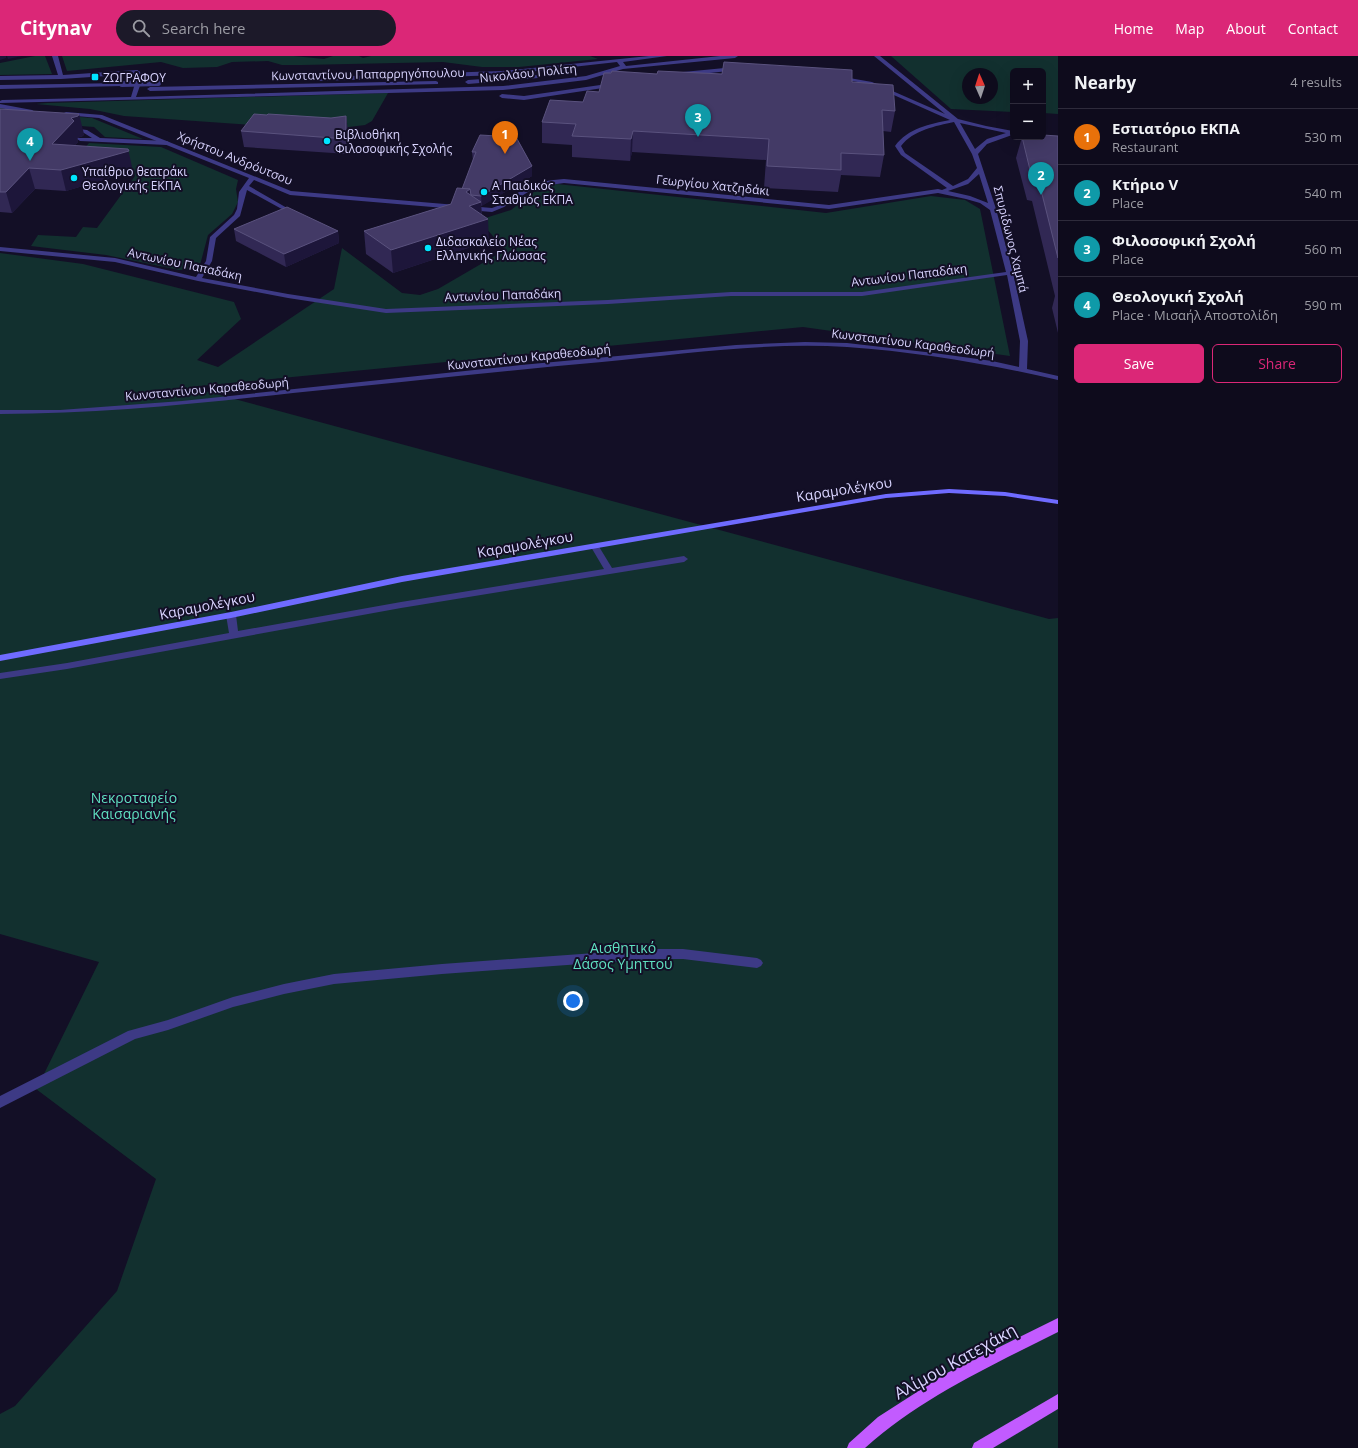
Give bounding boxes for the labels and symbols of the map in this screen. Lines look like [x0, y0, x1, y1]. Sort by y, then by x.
street label: Νικολάου Πολίτη [479, 59, 577, 87]
street label: Κωνσταντίνου Παπαρρηγόπουλου [271, 64, 465, 84]
north arrow [962, 68, 998, 104]
place label: ΖΩΓΡΑΦΟΥ [103, 69, 166, 86]
marker: ΖΩΓΡΑΦΟΥ [90, 72, 100, 82]
pin: 3 [685, 104, 711, 137]
pin: 1 [492, 121, 518, 154]
place label: Βιβλιοθήκη Φιλοσοφικής Σχολής [335, 126, 452, 157]
street label: Χρήστου Ανδρόυτσου [175, 127, 295, 189]
pin: 4 [17, 128, 43, 161]
marker: Βιβλιοθήκη Φιλοσοφικής Σχολής [322, 136, 332, 146]
pin: 2 [1028, 162, 1054, 195]
place label: Υπαίθριο θεατράκι Θεολογικής ΕΚΠΑ [82, 163, 187, 194]
street label: Γεωργίου Χατζηδάκι [655, 171, 771, 199]
marker: Υπαίθριο θεατράκι Θεολογικής ΕΚΠΑ [69, 173, 79, 183]
place label: Α Παιδικός Σταθμός ΕΚΠΑ [492, 177, 573, 208]
street label: Σπυρίδωνος Χαμπά [990, 184, 1033, 295]
marker: Α Παιδικός Σταθμός ΕΚΠΑ [479, 187, 489, 197]
place label: Διδασκαλείο Νέας Ελληνικής Γλώσσας [436, 233, 546, 264]
marker: Διδασκαλείο Νέας Ελληνικής Γλώσσας [423, 243, 433, 253]
street label: Αντωνίου Παπαδάκη [126, 244, 244, 284]
street label: Αντωνίου Παπαδάκη [850, 259, 968, 291]
street label: Αντωνίου Παπαδάκη [444, 284, 562, 306]
street label: Κωνσταντίνου Καραθεοδωρή [830, 325, 996, 361]
street label: Κωνσταντίνου Καραθεοδωρή [446, 340, 612, 374]
street label: Κωνσταντίνου Καραθεοδωρή [124, 373, 290, 405]
street label: Καραμολέγκου [795, 472, 893, 506]
street label: Καραμολέγκου [476, 526, 574, 562]
street label: Καραμολέγκου [158, 586, 256, 624]
park label: Νεκροταφείο Καισαριανής [91, 788, 177, 823]
park label: Αισθητικό Δάσος Υμηττού [573, 938, 673, 973]
your location [563, 991, 583, 1011]
street label: Αλίμου Κατεχάκη [889, 1318, 1021, 1404]

